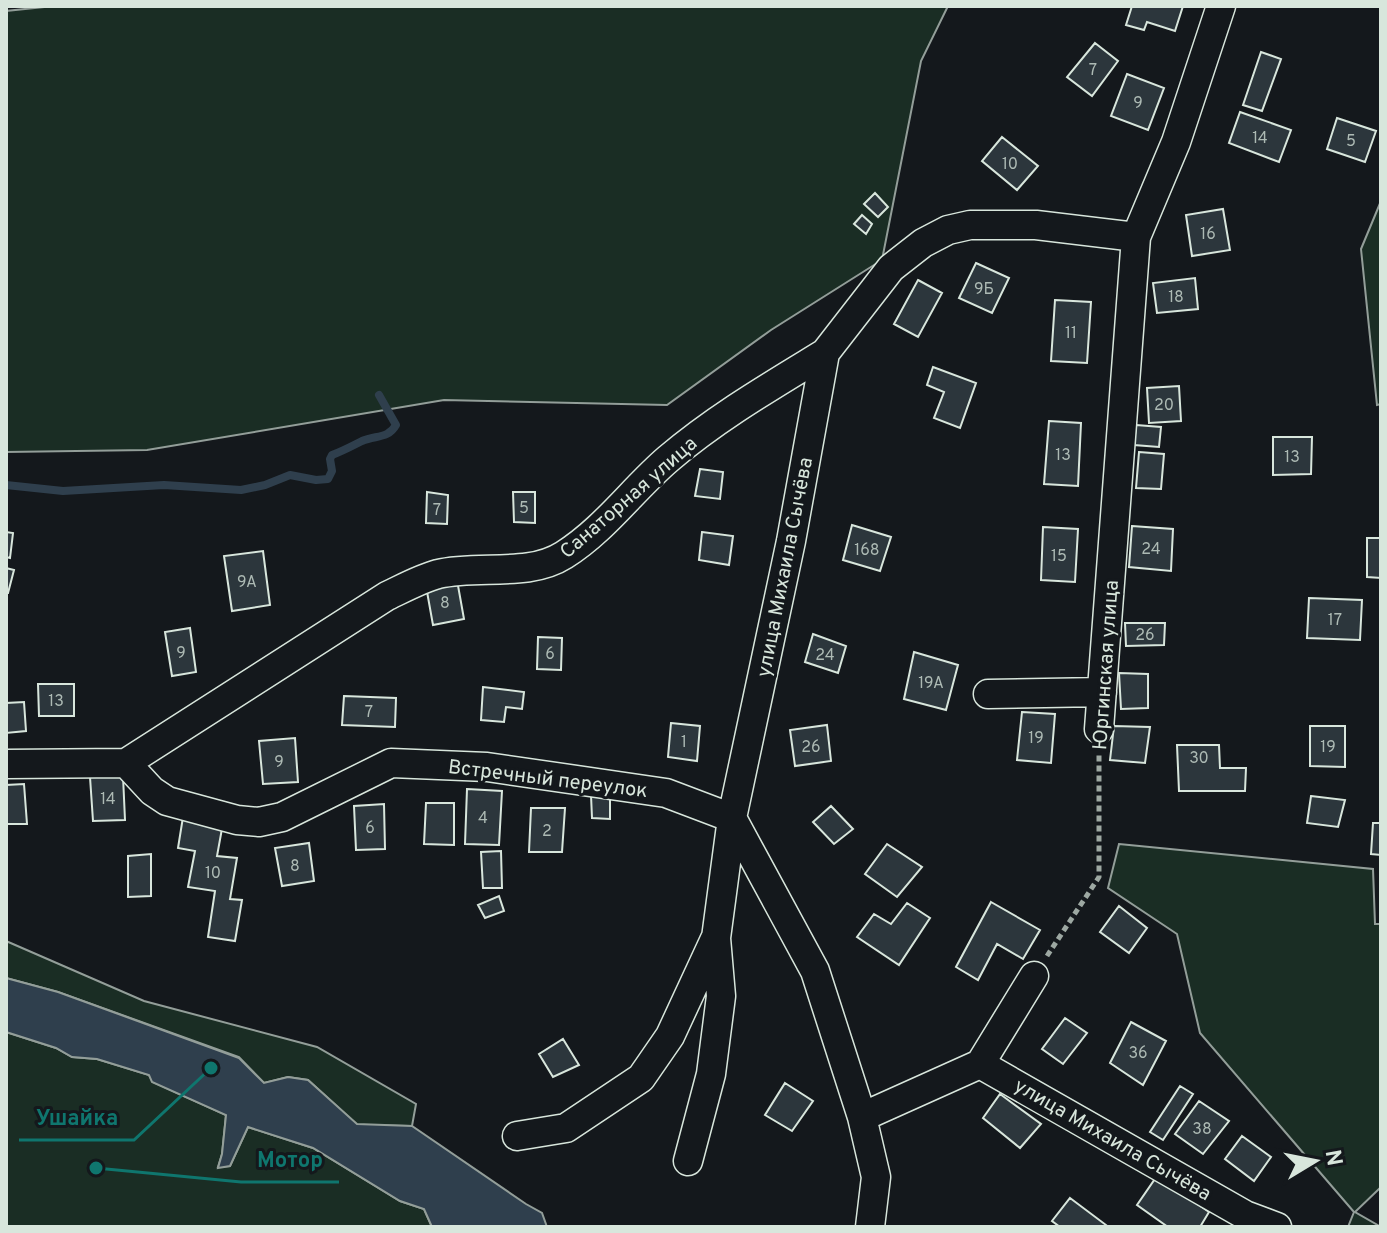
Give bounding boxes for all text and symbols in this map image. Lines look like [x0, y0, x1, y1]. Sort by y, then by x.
house number: 7 [1089, 61, 1097, 81]
house number: 9 [1133, 94, 1143, 114]
house number: 14 [1252, 129, 1268, 149]
house number: 5 [1346, 132, 1356, 152]
house number: 10 [1002, 155, 1018, 175]
house number: 16 [1200, 225, 1216, 245]
house number: 9Б [974, 280, 994, 300]
house number: 18 [1168, 288, 1184, 308]
house number: 11 [1065, 324, 1077, 344]
house number: 20 [1154, 396, 1174, 416]
street label: Санаторная улица [555, 432, 703, 565]
house number: 13 [1055, 446, 1071, 466]
house number: 13 [1284, 448, 1300, 468]
street label: улица Михаила Сычёва [752, 455, 820, 680]
house number: 5 [519, 499, 529, 519]
house number: 7 [433, 501, 441, 521]
house number: 24 [1141, 540, 1161, 560]
house number: 168 [854, 541, 880, 561]
house number: 15 [1051, 547, 1067, 567]
house number: 9А [237, 573, 257, 593]
street label: Юргинская улица [1088, 579, 1126, 751]
house number: 8 [440, 594, 450, 614]
house number: 17 [1328, 611, 1342, 631]
house number: 26 [1135, 626, 1155, 646]
house number: 9 [176, 644, 186, 664]
house number: 6 [545, 645, 555, 665]
house number: 24 [815, 646, 835, 666]
house number: 19А [918, 674, 944, 694]
house number: 13 [48, 692, 64, 712]
house number: 7 [365, 703, 373, 723]
house number: 19 [1028, 729, 1044, 749]
house number: 1 [681, 733, 687, 753]
house number: 26 [801, 738, 821, 758]
house number: 19 [1320, 738, 1336, 758]
house number: 30 [1189, 749, 1209, 769]
house number: 9 [274, 753, 284, 773]
street label: Встречный переулок [446, 755, 649, 805]
house number: 14 [100, 790, 116, 810]
house number: 4 [478, 809, 488, 829]
house number: 6 [365, 819, 375, 839]
house number: 2 [542, 822, 552, 842]
house number: 8 [290, 857, 300, 877]
house number: 10 [205, 864, 221, 884]
house number: 36 [1128, 1044, 1148, 1064]
street label: улица Михаила Сычёва [1009, 1074, 1215, 1208]
callout: Ушайка [19, 1094, 134, 1140]
text: Ушайка [36, 1106, 118, 1133]
house number: 38 [1192, 1120, 1212, 1140]
north arrow [1275, 1121, 1355, 1201]
callout: Мотор [241, 1136, 339, 1182]
text: Мотор [257, 1148, 323, 1175]
text: N [1318, 1148, 1347, 1168]

